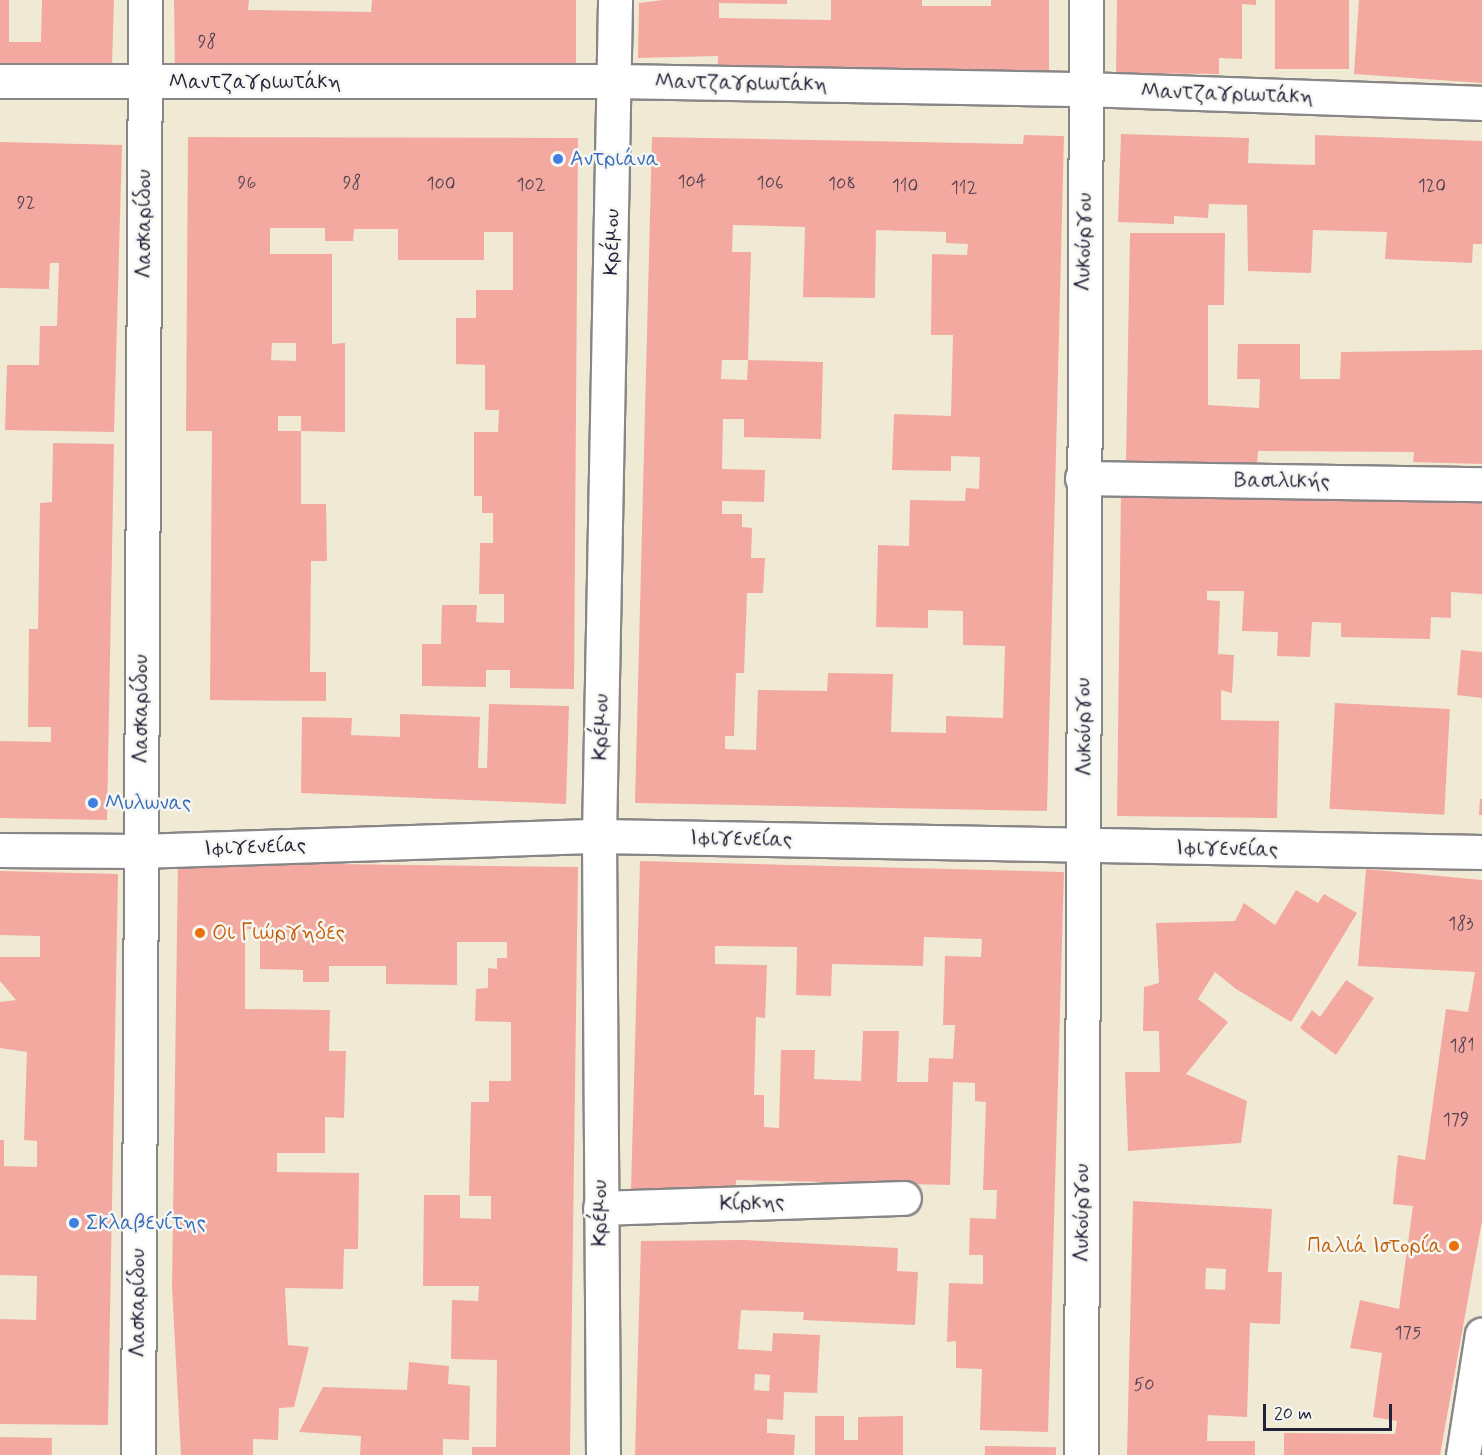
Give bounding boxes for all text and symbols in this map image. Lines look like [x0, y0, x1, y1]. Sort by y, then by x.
house number: 98 [198, 31, 216, 53]
street label: Μαντζαγριωτάκη [169, 69, 341, 95]
street label: Μαντζαγριωτάκη [655, 69, 827, 97]
street label: Μαντζαγριωτάκη [1140, 78, 1314, 110]
place label: Αντριάνα [570, 146, 659, 172]
marker: Αντριάνα [551, 152, 565, 166]
street label: Λασκαρίδου [131, 169, 157, 279]
house number: 104 [678, 171, 706, 193]
house number: 96 [238, 172, 256, 194]
house number: 98 [343, 172, 361, 194]
house number: 106 [757, 172, 783, 194]
house number: 100 [426, 173, 456, 195]
house number: 108 [828, 173, 856, 195]
house number: 102 [516, 174, 546, 196]
house number: 110 [892, 175, 918, 197]
house number: 120 [1418, 175, 1446, 197]
house number: 112 [951, 177, 977, 199]
house number: 92 [17, 192, 35, 214]
street label: Λυκούργου [1071, 192, 1097, 292]
street label: Κρέμου [599, 208, 625, 276]
street label: Βασιλικής [1234, 468, 1330, 494]
street label: Λασκαρίδου [128, 654, 154, 764]
street label: Λυκούργου [1071, 677, 1097, 777]
street label: Κρέμου [588, 693, 614, 761]
place label: Μυλωνας [105, 790, 191, 816]
marker: Μυλωνας [86, 796, 100, 810]
street label: Ιφιγενείας [690, 826, 792, 852]
street label: Ιφιγενείας [204, 833, 306, 861]
street label: Ιφιγενείας [1176, 836, 1278, 862]
house number: 183 [1448, 913, 1474, 935]
place label: Οι Γιώργηδες [212, 920, 345, 946]
marker: Οι Γιώργηδες [193, 926, 207, 940]
house number: 181 [1450, 1035, 1474, 1057]
house number: 179 [1443, 1109, 1469, 1131]
street label: Λυκούργου [1069, 1164, 1095, 1262]
street label: Κρέμου [587, 1180, 613, 1246]
street label: Κίρκης [719, 1189, 785, 1217]
place label: Σκλαβενίτης [86, 1210, 206, 1236]
marker: Σκλαβενίτης [67, 1216, 81, 1230]
place label: Παλιά Ιστορία [1307, 1233, 1442, 1259]
marker: Παλιά Ιστορία [1447, 1239, 1461, 1253]
street label: Λασκαρίδου [125, 1248, 151, 1358]
house number: 175 [1394, 1322, 1422, 1344]
house number: 50 [1133, 1374, 1155, 1396]
scale bar [1266, 1392, 1395, 1430]
text: 20 m [1274, 1402, 1312, 1426]

